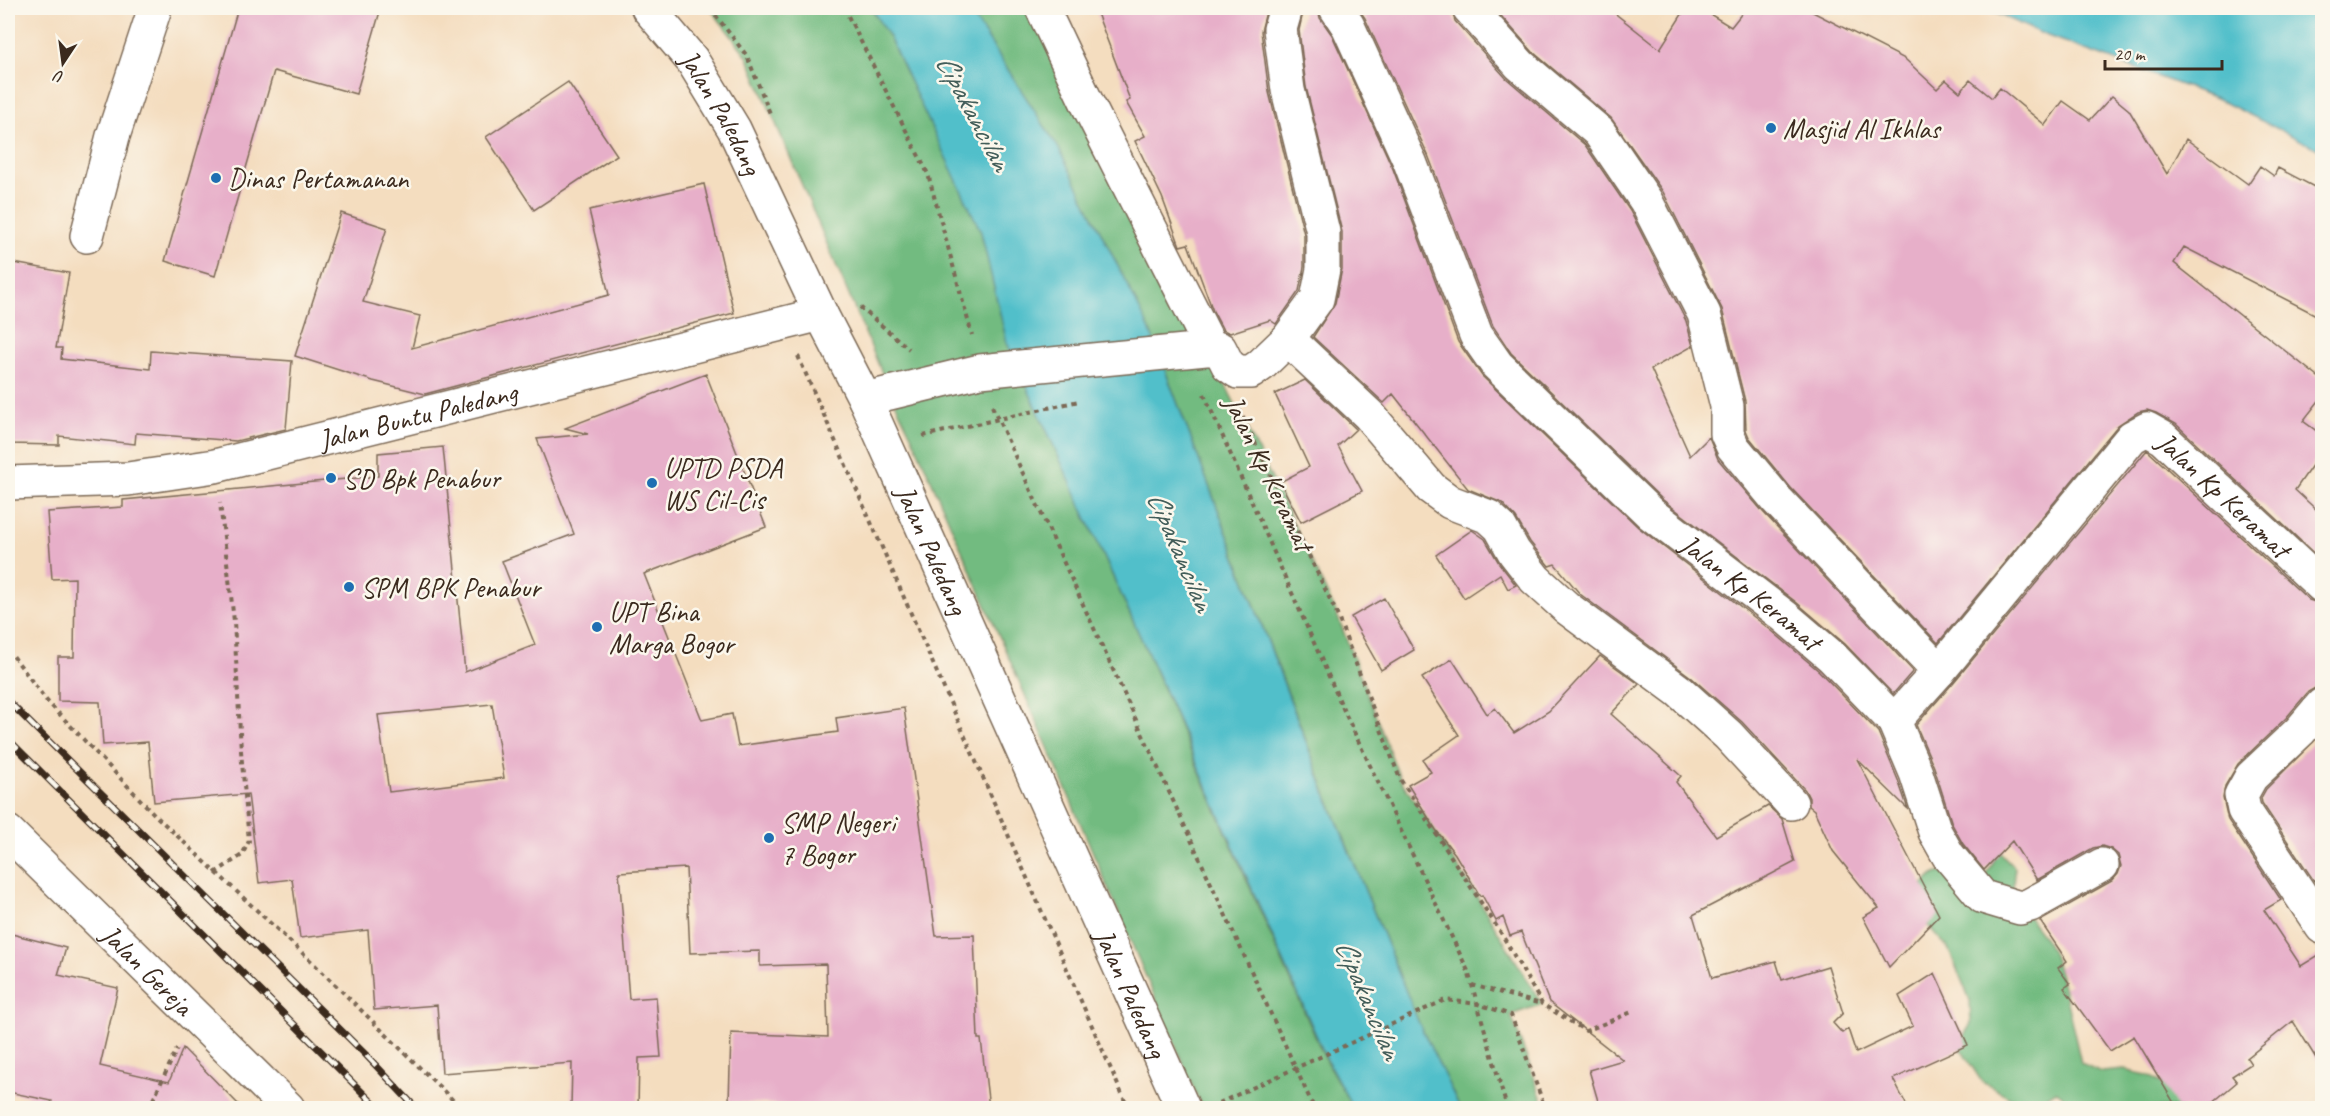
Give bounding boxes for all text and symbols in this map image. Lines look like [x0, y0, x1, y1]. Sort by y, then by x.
north arrow [33, 33, 93, 93]
scale bar [2105, 33, 2222, 71]
street label: Jalan Paledang [671, 40, 771, 182]
text: 20 m [2114, 43, 2147, 65]
water label: Cipakancilan [927, 47, 1022, 179]
text: U [51, 65, 66, 87]
place label: Masjid Al Ikhlas [1783, 111, 1942, 146]
marker: Masjid Al Ikhlas [1764, 121, 1778, 135]
place label: Dinas Pertamanan [228, 161, 410, 196]
marker: Dinas Pertamanan [209, 171, 223, 185]
street label: Jalan Buntu Paledang [313, 373, 522, 457]
street label: Jalan Kp Keramat [1215, 387, 1323, 560]
street label: Jalan Kp Keramat [2148, 423, 2300, 568]
place label: UPTD PSDA WS Cil-Cis [664, 450, 784, 517]
place label: SD Bpk Penabur [343, 461, 502, 496]
marker: SD Bpk Penabur [324, 471, 338, 485]
marker: UPTD PSDA WS Cil-Cis [645, 476, 659, 490]
street label: Jalan Paledang [888, 478, 978, 621]
water label: Cipakancilan [1139, 485, 1224, 619]
street label: Jalan Kp Keramat [1672, 525, 1832, 660]
place label: SPM BPK Penabur [361, 570, 542, 605]
marker: SPM BPK Penabur [342, 580, 356, 594]
place label: UPT Bina Marga Bogor [609, 594, 736, 661]
marker: UPT Bina Marga Bogor [590, 620, 604, 634]
place label: SMP Negeri 7 Bogor [781, 805, 899, 872]
marker: SMP Negeri 7 Bogor [762, 831, 776, 845]
street label: Jalan Gereja [93, 915, 202, 1024]
street label: Jalan Paledang [1086, 921, 1176, 1065]
water label: Cipakancilan [1327, 933, 1412, 1067]

